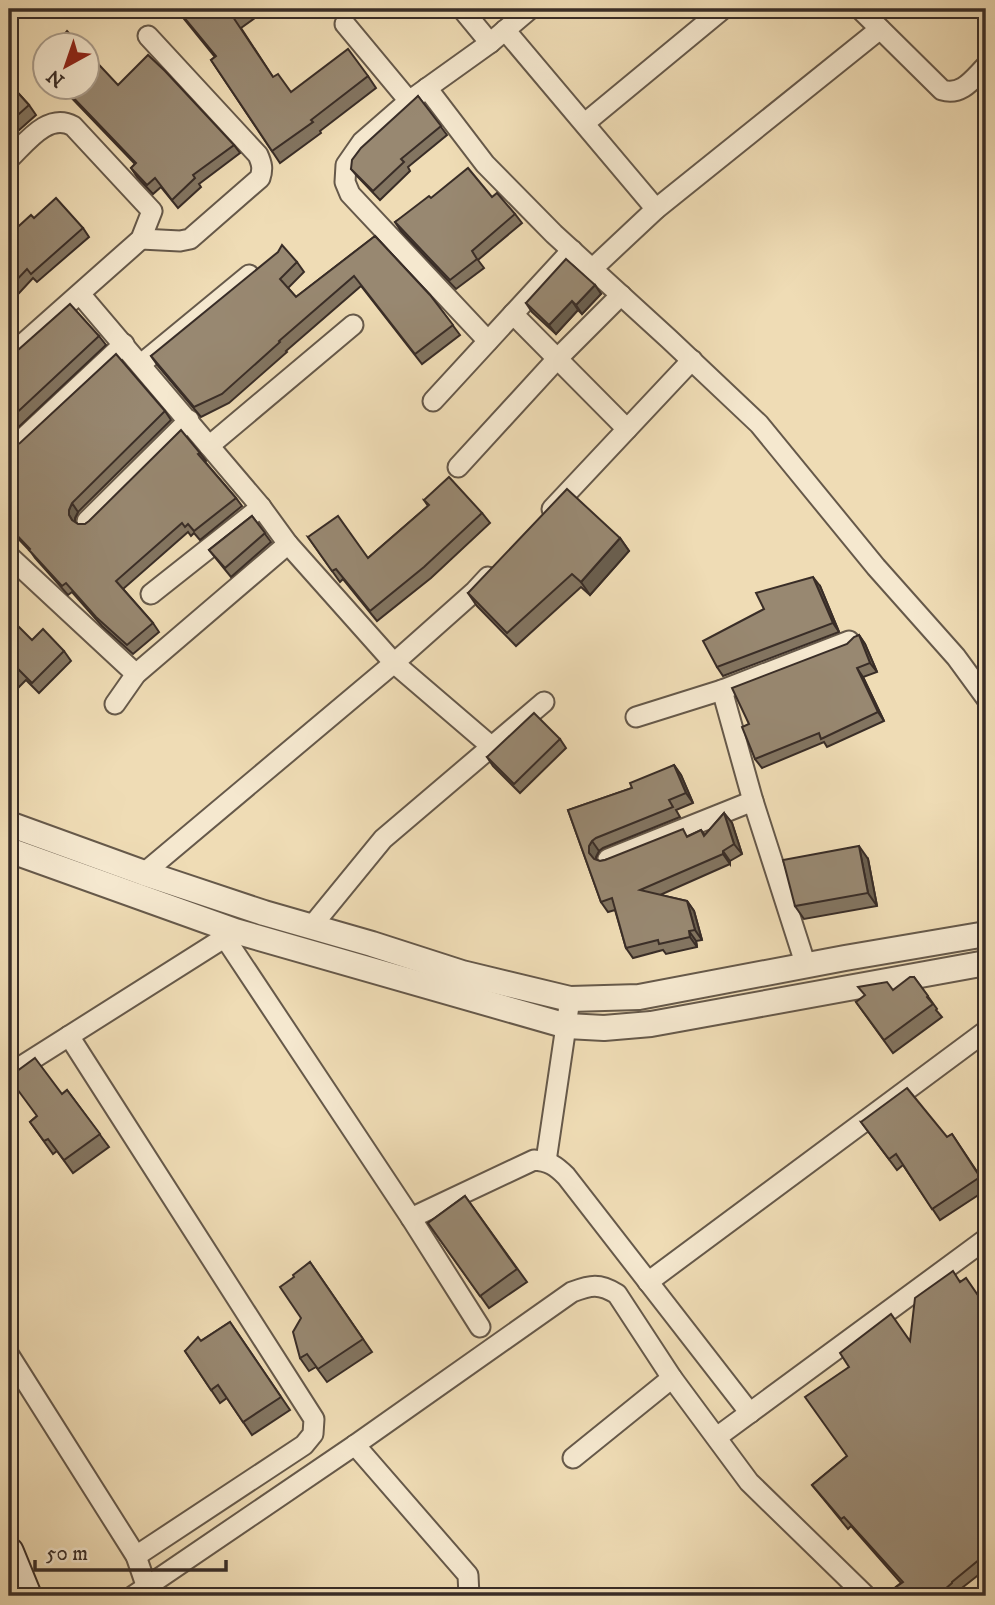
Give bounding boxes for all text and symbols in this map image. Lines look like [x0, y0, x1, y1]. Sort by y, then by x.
north arrow [32, 32, 102, 102]
text: N [42, 64, 69, 92]
scale bar [35, 1528, 226, 1572]
text: 50 m [46, 1541, 88, 1567]

